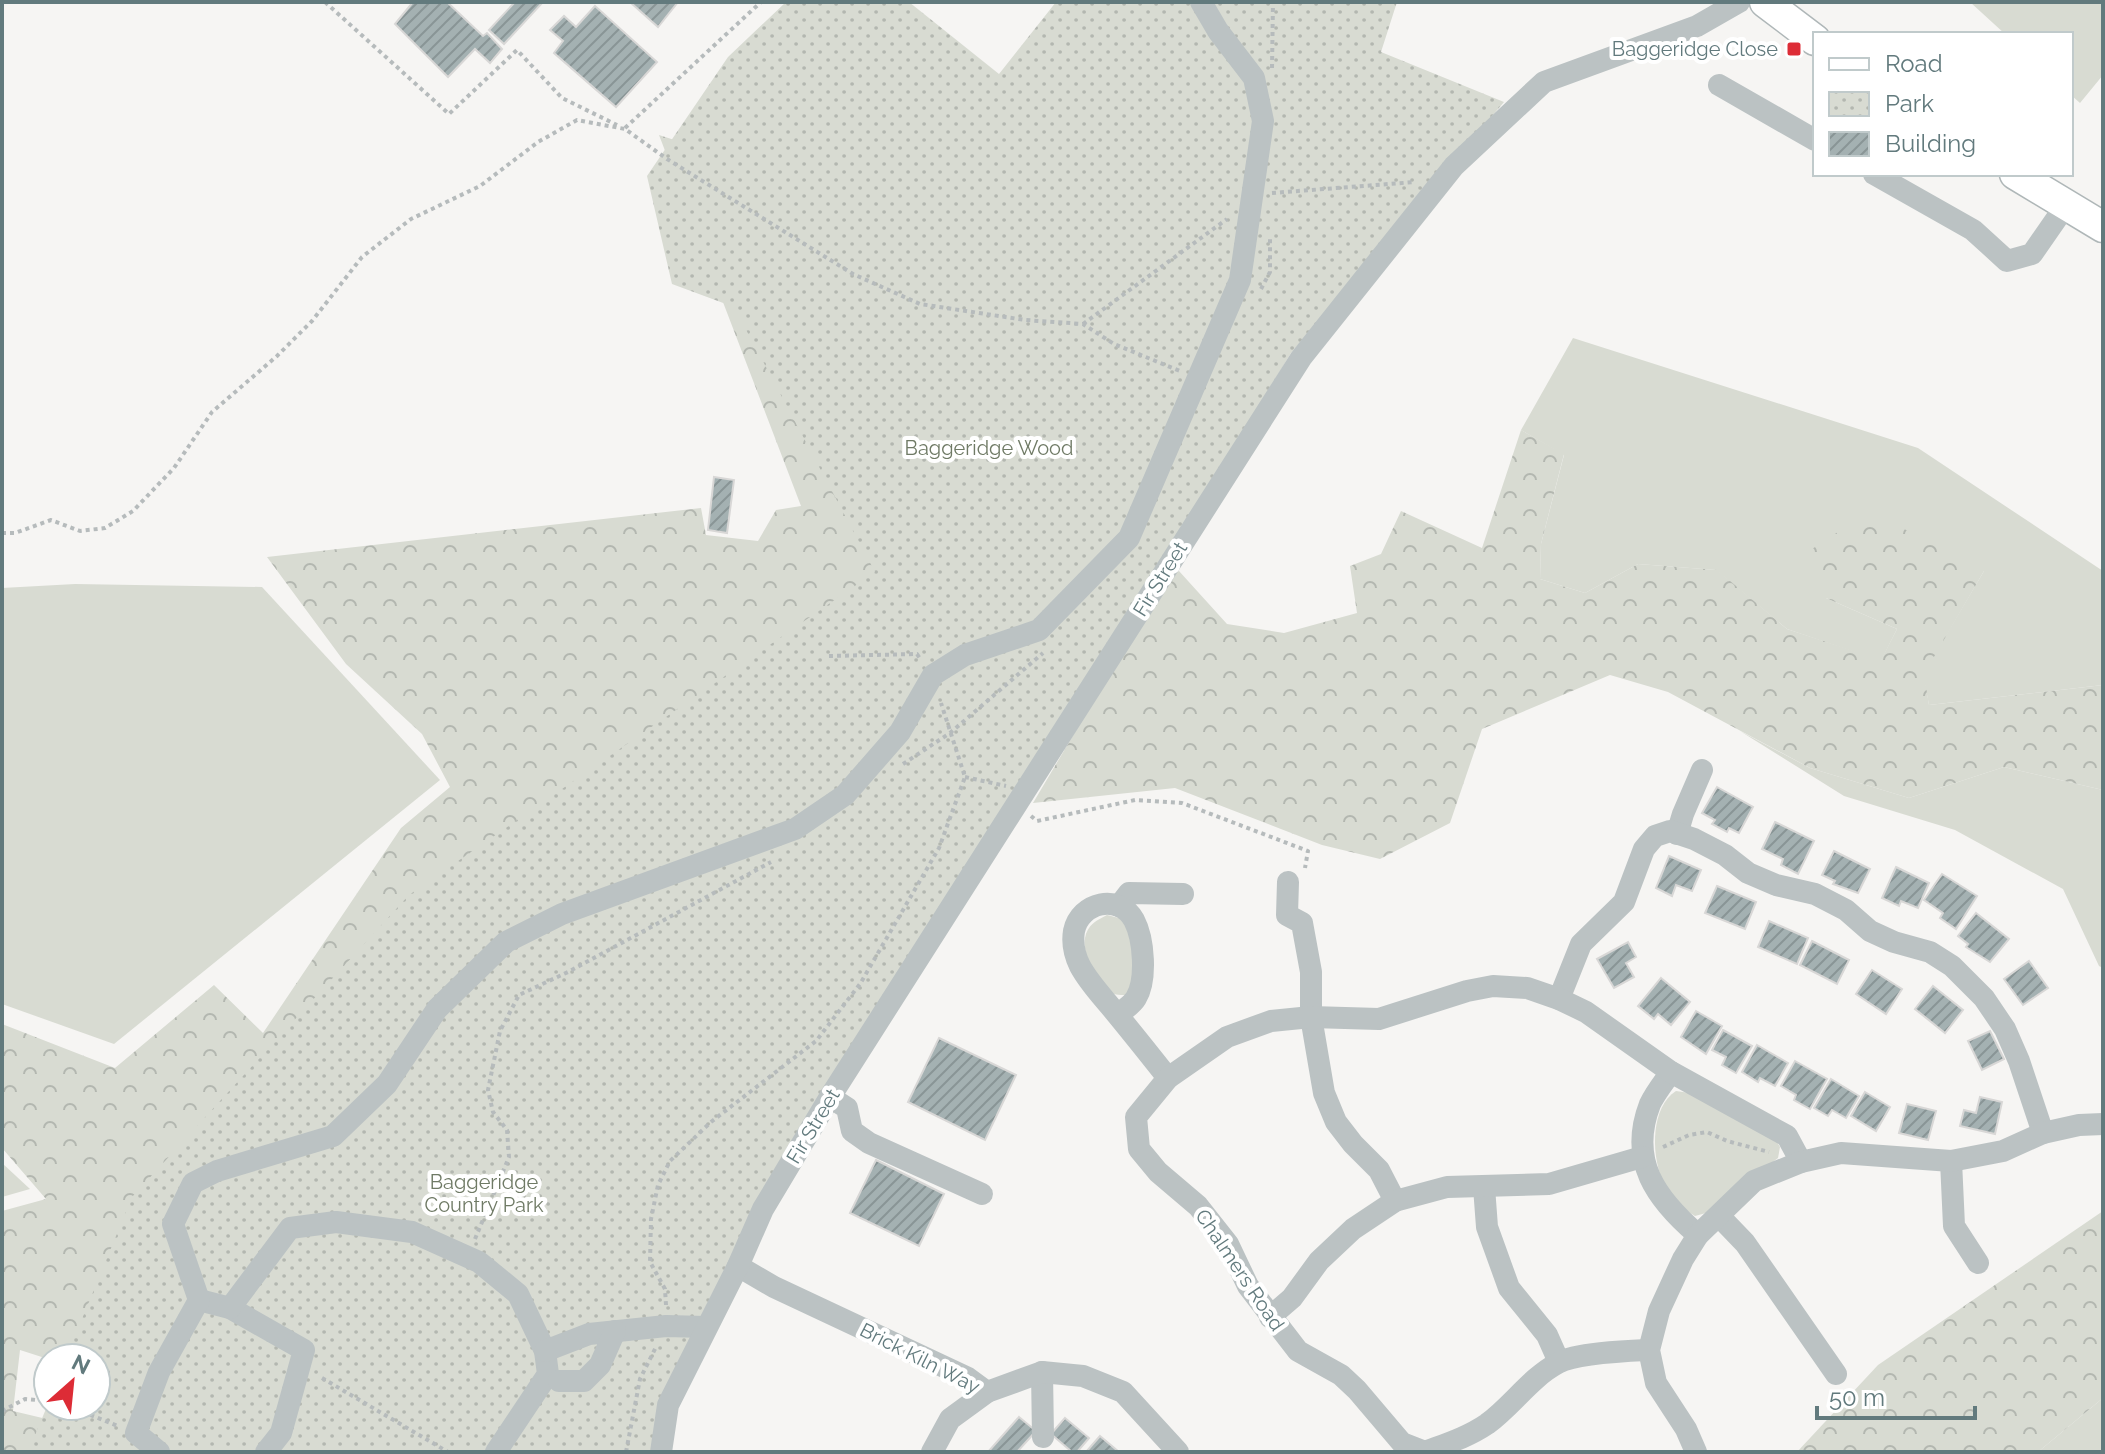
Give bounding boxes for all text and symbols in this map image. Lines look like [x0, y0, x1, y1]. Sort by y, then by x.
legend [1813, 32, 2073, 176]
place label: Baggeridge Close [1612, 37, 1778, 61]
marker: Baggeridge Close [1785, 40, 1803, 58]
text: Road [1885, 49, 1943, 78]
text: Park [1885, 89, 1934, 118]
text: Building [1885, 129, 1976, 158]
park label: Baggeridge Wood [905, 436, 1073, 460]
street label: Fir Street [1128, 537, 1192, 621]
street label: Fir Street [781, 1084, 845, 1168]
park label: Baggeridge Country Park [424, 1170, 544, 1217]
street label: Chalmers Road [1190, 1205, 1290, 1335]
street label: Brick Kiln Way [856, 1317, 984, 1399]
north arrow [32, 1342, 112, 1422]
text: N [68, 1349, 94, 1380]
scale bar [1817, 1370, 1975, 1420]
text: 50 m [1829, 1383, 1885, 1412]

